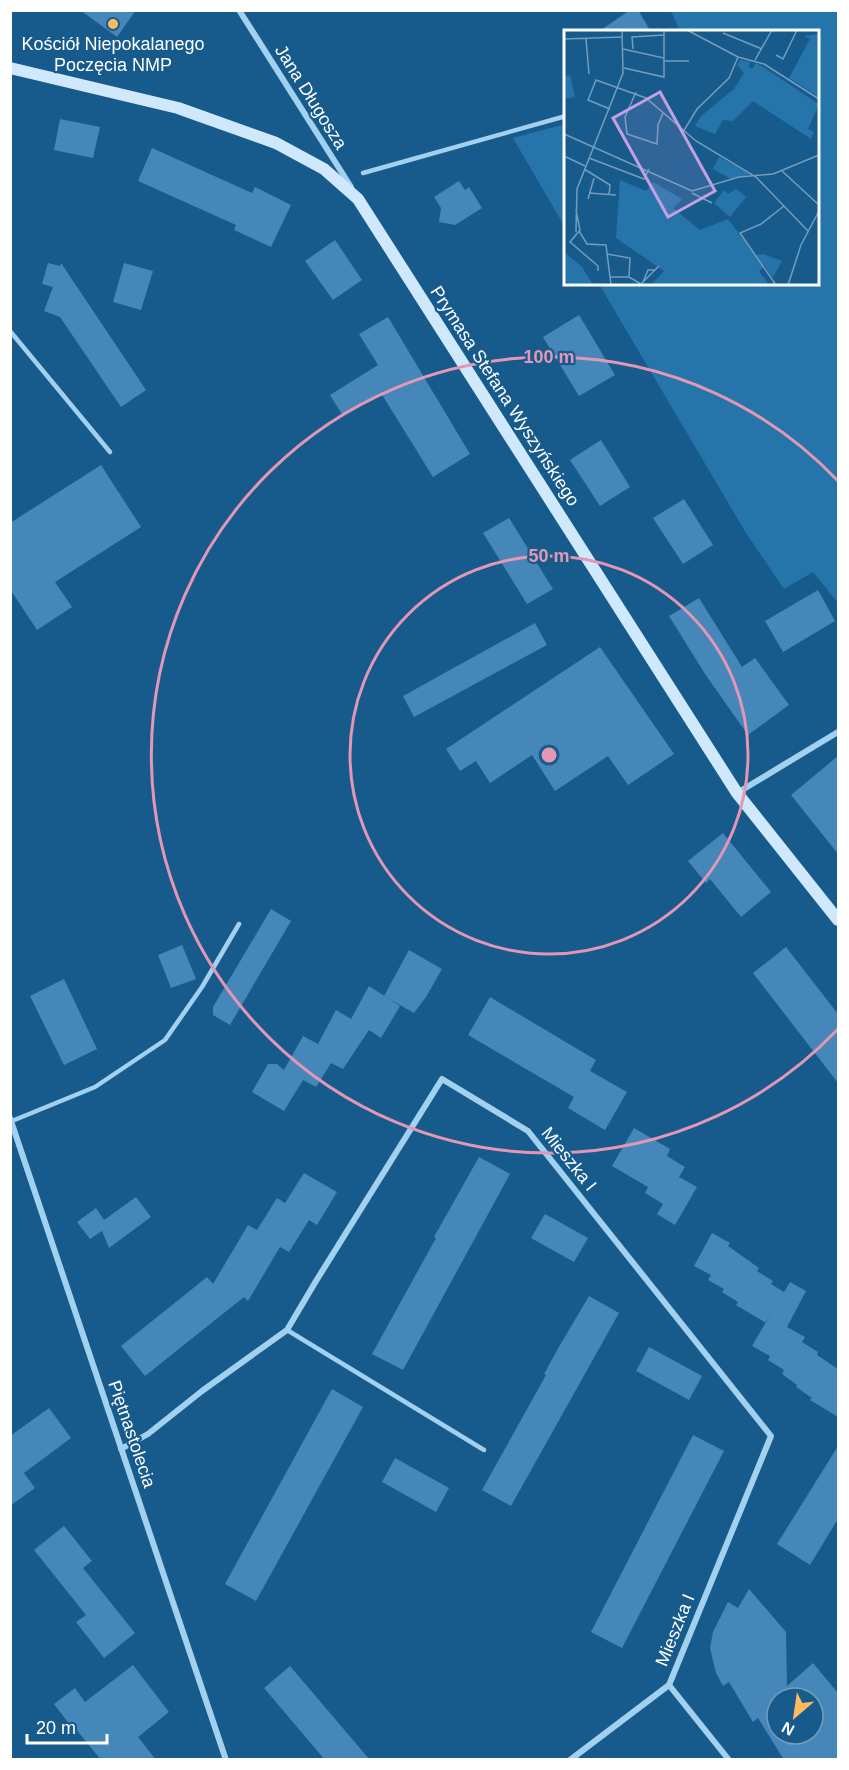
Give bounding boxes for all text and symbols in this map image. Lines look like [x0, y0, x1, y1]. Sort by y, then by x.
marker: Kościół Niepokalanego Poczęcia NMP [106, 17, 120, 31]
inset map [564, 30, 819, 285]
place label: Kościół Niepokalanego Poczęcia NMP [21, 34, 205, 75]
street label: Jana Długosza [271, 41, 352, 154]
street label: Prymasa Stefana Wyszyńskiego [426, 282, 584, 510]
text: 100 m [523, 347, 575, 367]
text: 50 m [528, 546, 570, 566]
centre of rings [539, 745, 559, 765]
street label: Mieszka I [537, 1123, 601, 1195]
street label: Piętnastolecia [104, 1378, 160, 1491]
street label: Mieszka I [651, 1591, 699, 1669]
north arrow [765, 1686, 825, 1746]
scale bar [27, 1707, 106, 1745]
text: 20 m [36, 1718, 76, 1738]
text: N [779, 1718, 797, 1739]

